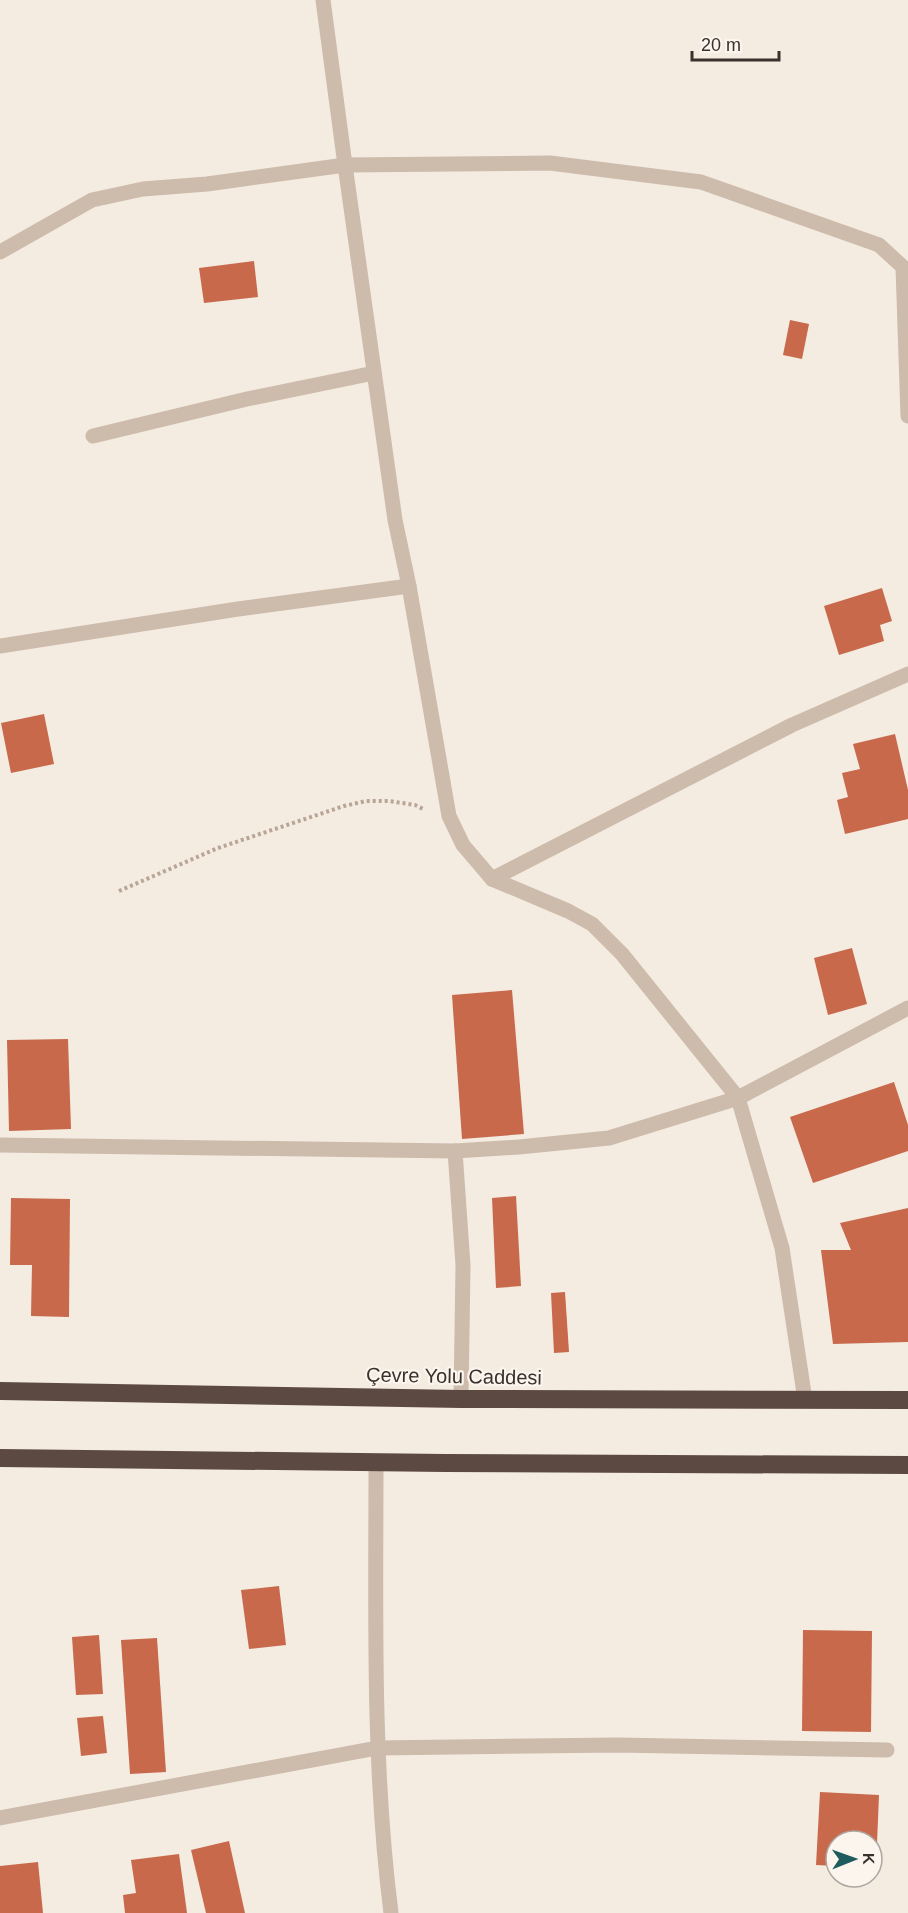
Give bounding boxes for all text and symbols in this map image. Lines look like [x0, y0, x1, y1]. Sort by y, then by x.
scale bar [692, 24, 779, 62]
text: 20 m [701, 35, 741, 55]
street label: Çevre Yolu Caddesi [366, 1363, 542, 1389]
north arrow [824, 1829, 884, 1889]
text: K [860, 1853, 877, 1865]

